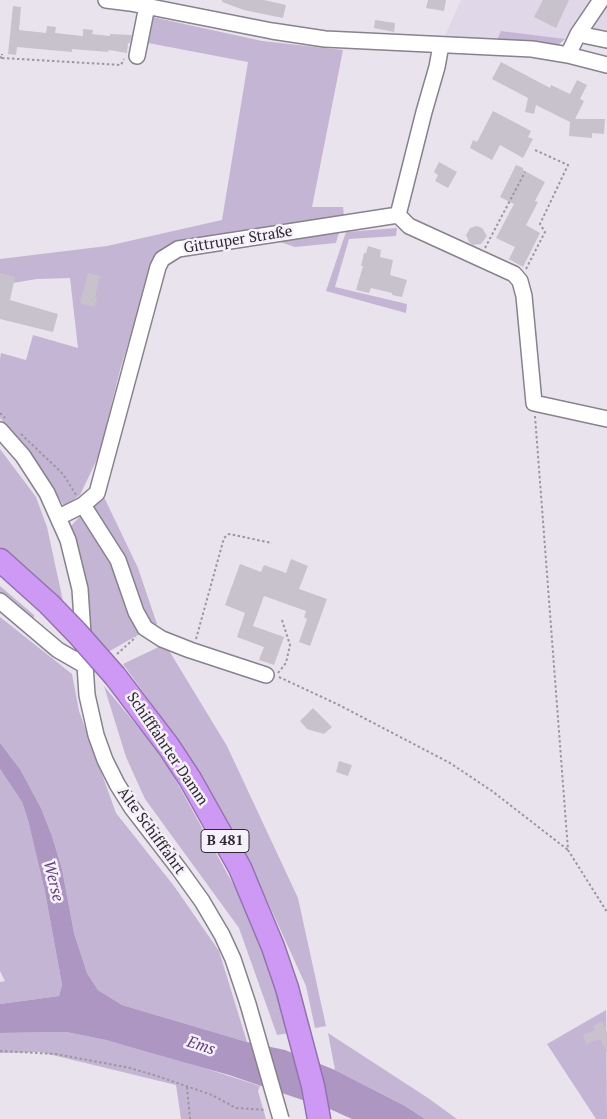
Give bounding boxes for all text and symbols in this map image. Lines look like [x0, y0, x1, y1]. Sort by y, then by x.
street label: Gittruper Straße [182, 223, 294, 257]
street label: Schifffahrter Damm [122, 689, 212, 809]
street label: Alte Schifffahrt [113, 784, 189, 878]
road number: B 481 [201, 829, 249, 852]
water label: Werse [39, 859, 67, 903]
water label: Ems [184, 1032, 218, 1060]

